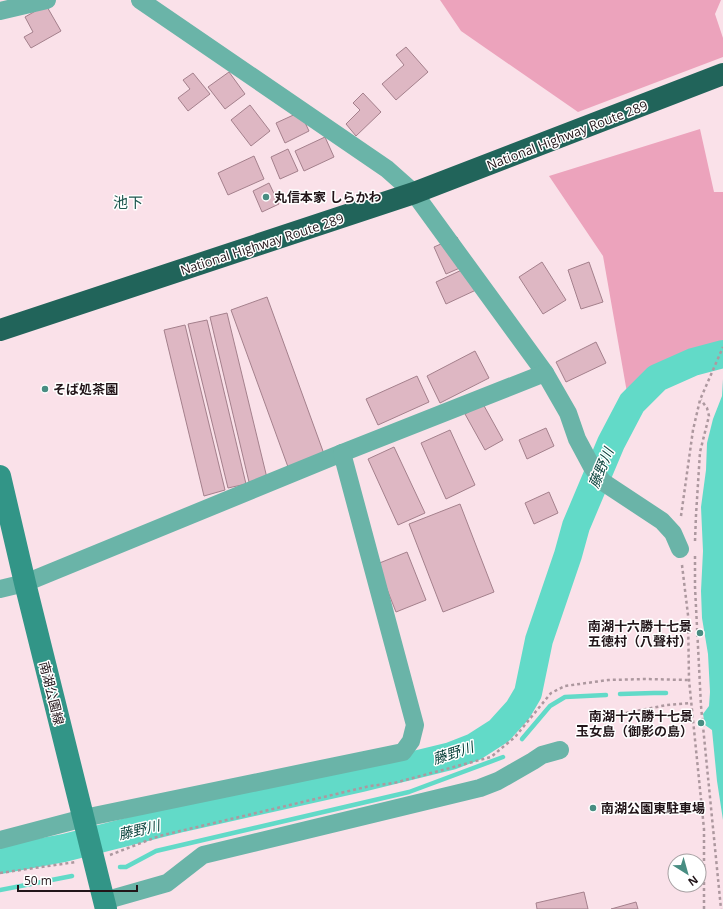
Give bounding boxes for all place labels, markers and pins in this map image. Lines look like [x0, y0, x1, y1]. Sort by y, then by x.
place label: 丸信本家 しらかわ [274, 188, 381, 206]
marker: 丸信本家 しらかわ [261, 192, 271, 202]
place label: そば処茶園 [53, 380, 118, 398]
marker: そば処茶園 [40, 384, 50, 394]
place label: 南湖十六勝十七景 五徳村（八聲村） [588, 617, 692, 650]
marker: 南湖十六勝十七景 五徳村（八聲村） [695, 628, 705, 638]
place label: 南湖十六勝十七景 玉女島（御影の島） [576, 707, 693, 740]
marker: 南湖十六勝十七景 玉女島（御影の島） [696, 718, 706, 728]
place label: 南湖公園東駐車場 [601, 799, 705, 817]
marker: 南湖公園東駐車場 [588, 803, 598, 813]

